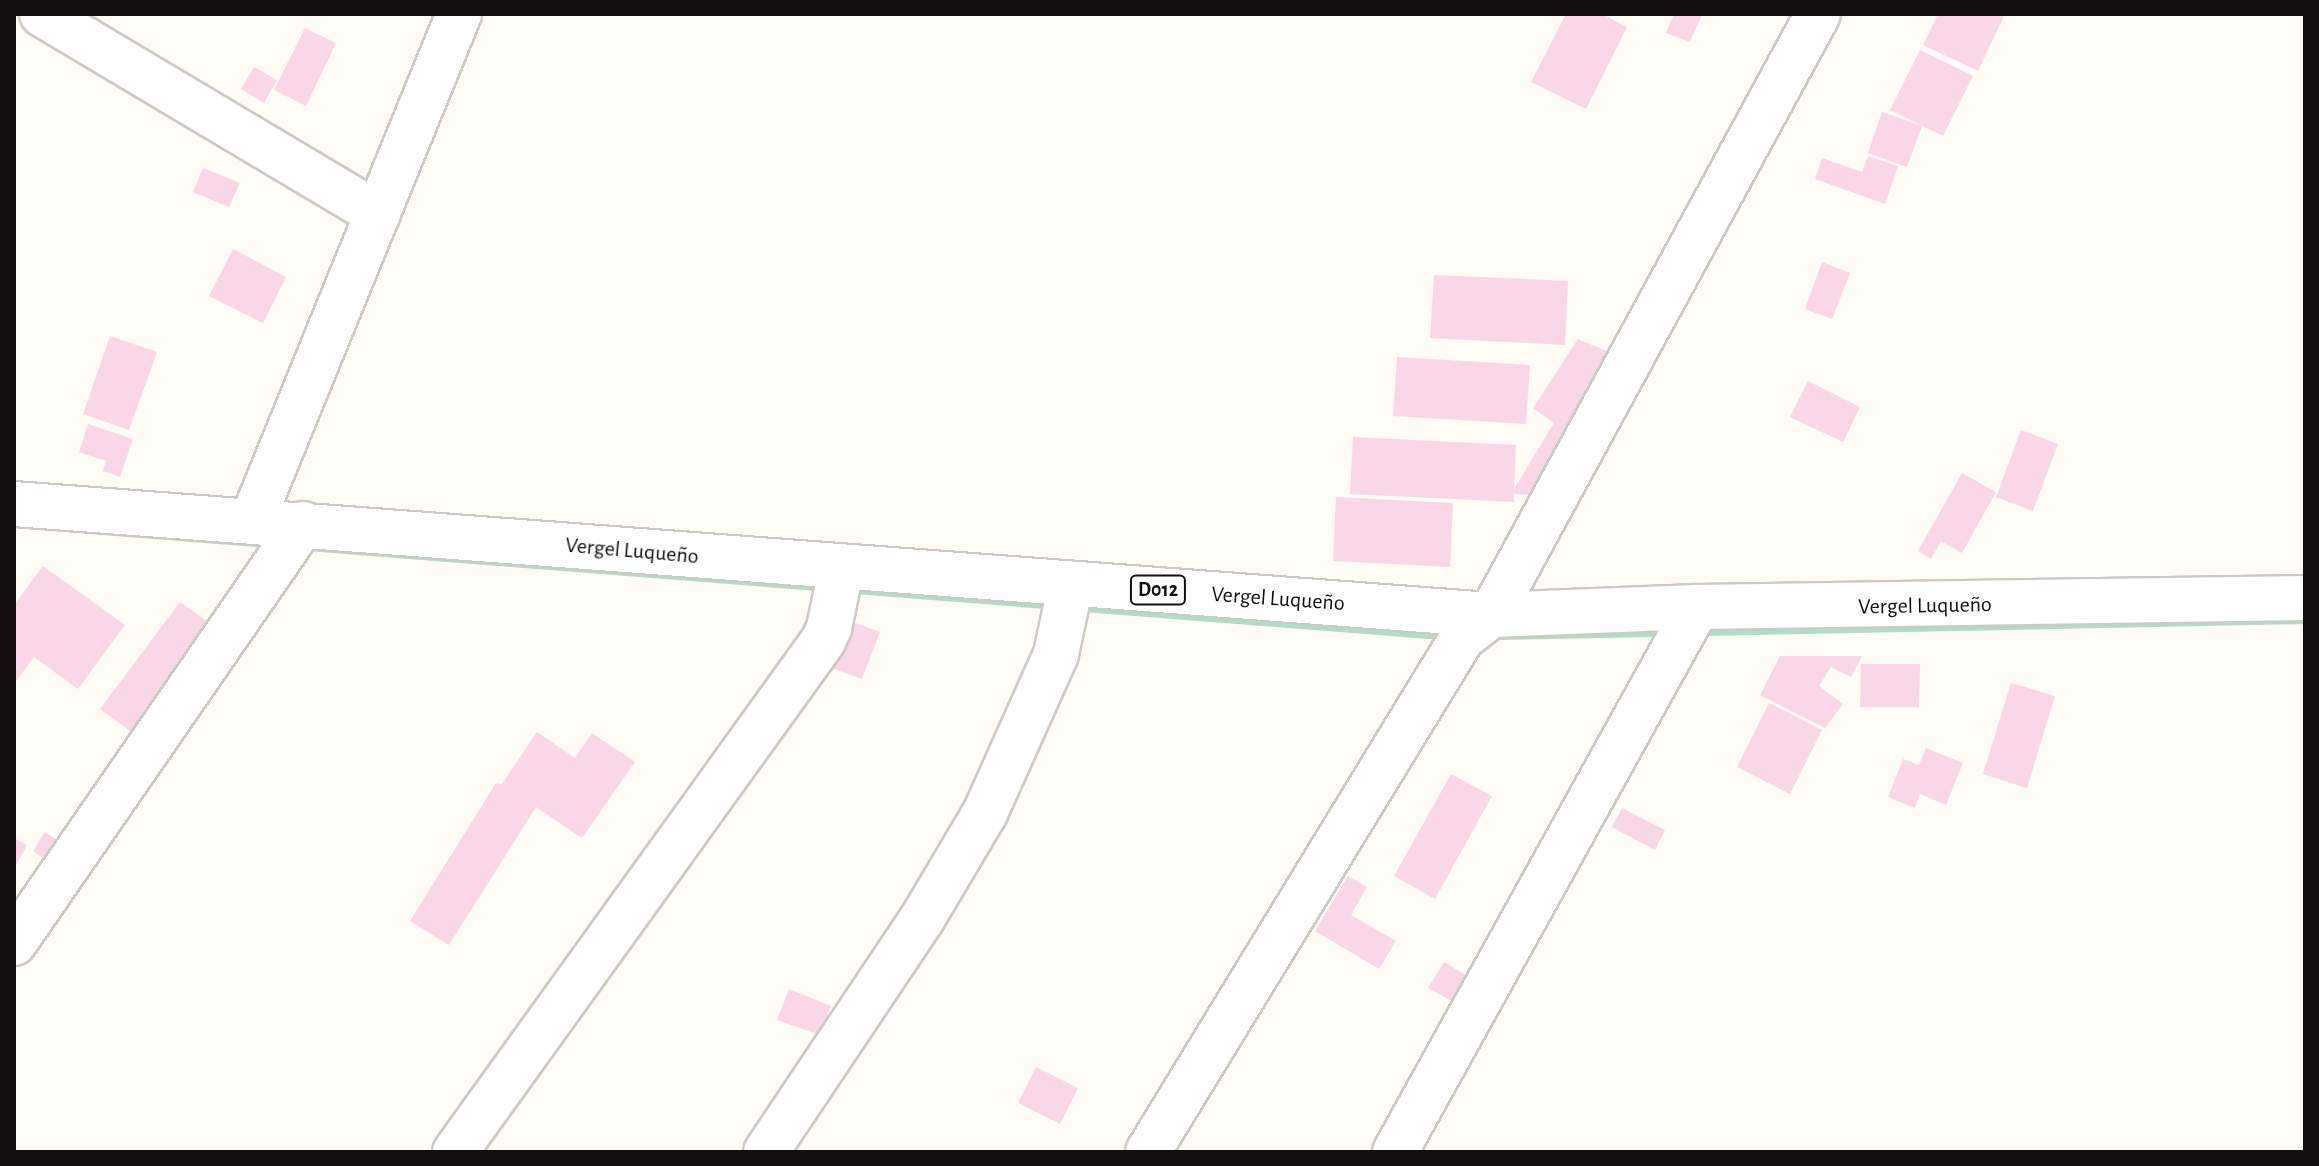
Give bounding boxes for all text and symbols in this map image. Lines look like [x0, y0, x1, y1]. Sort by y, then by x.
street label: Vergel Luqueño [564, 532, 700, 570]
road number: D012 [1128, 574, 1188, 606]
street label: Vergel Luqueño [1210, 581, 1346, 617]
street label: Vergel Luqueño [1858, 592, 1992, 620]

